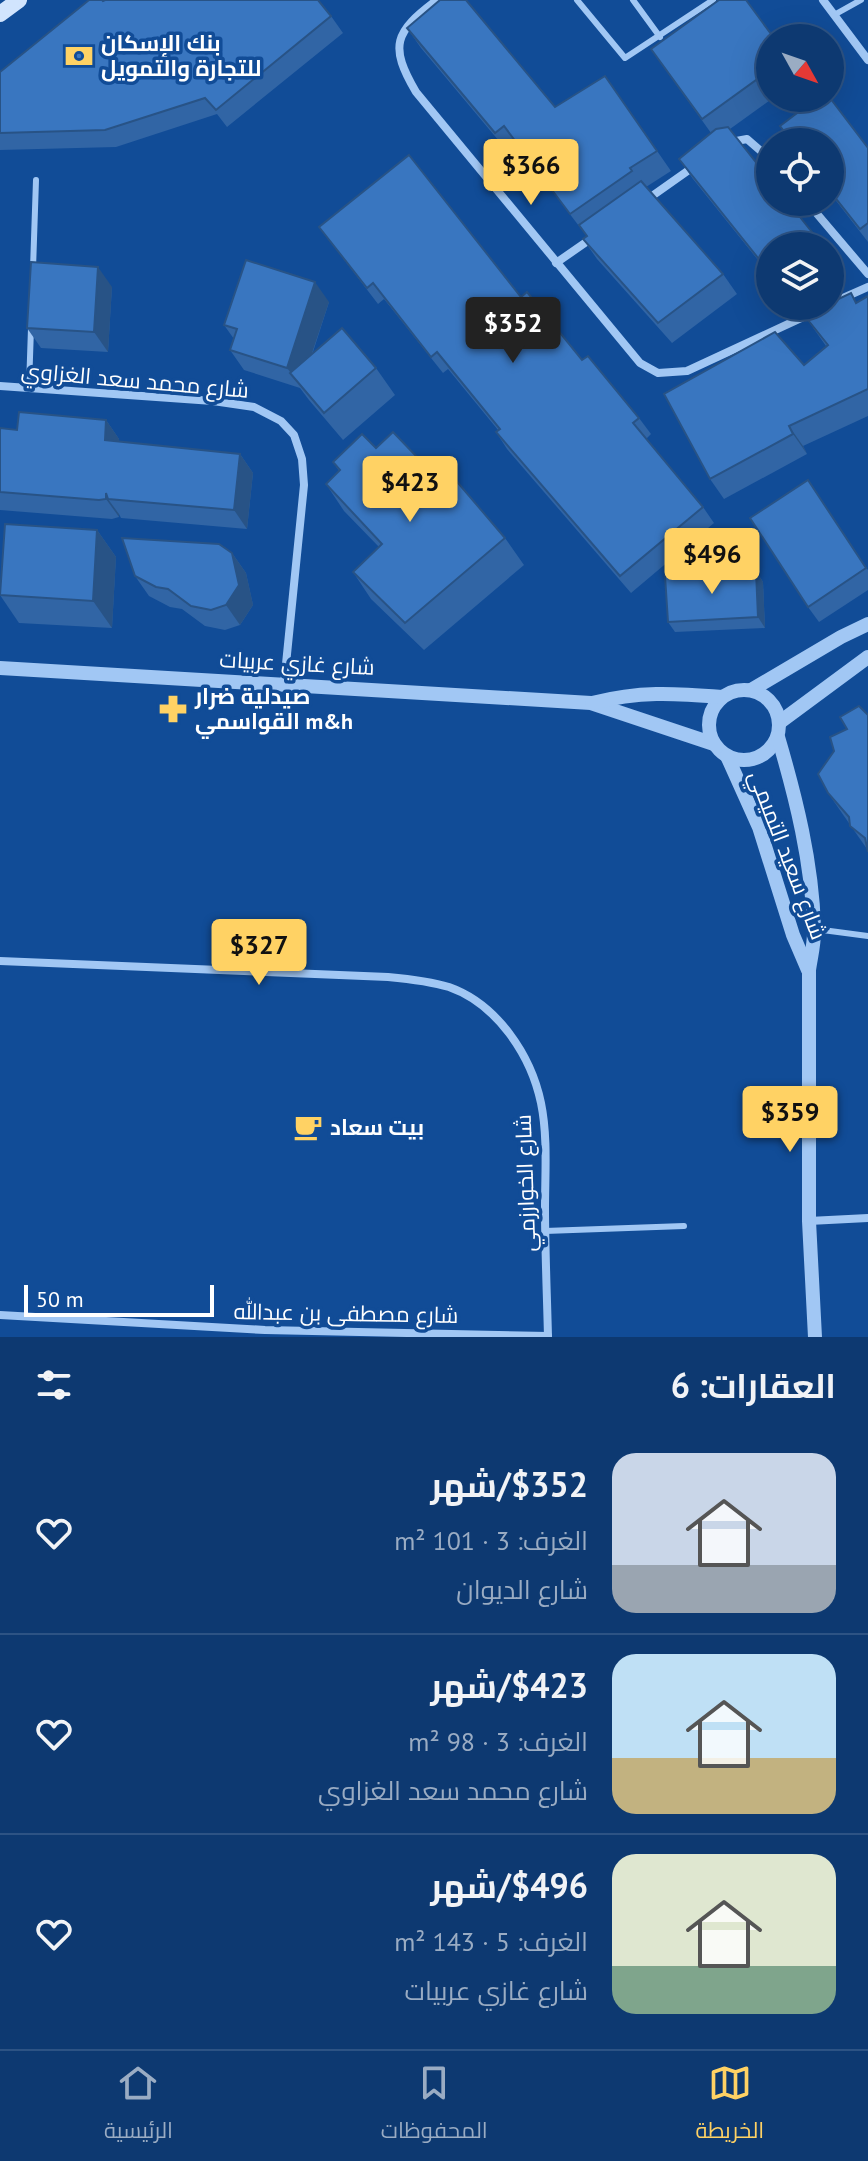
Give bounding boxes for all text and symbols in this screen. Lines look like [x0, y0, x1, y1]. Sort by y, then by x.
north arrow [756, 24, 844, 112]
map controls [756, 24, 844, 320]
place label: بنك الإسكان للتجارة والتمويل [101, 29, 262, 82]
bank icon: بنك الإسكان للتجارة والتمويل [64, 41, 94, 71]
button: locate [756, 128, 844, 216]
pin: $366 [484, 139, 578, 207]
text: $366 [502, 148, 560, 181]
button: layers [756, 232, 844, 320]
pin: $352 [466, 297, 560, 365]
text: $352 [484, 306, 542, 339]
street label: شارع محمد سعد الغزاوي [20, 356, 250, 407]
pin: $423 [363, 456, 457, 524]
text: $423 [381, 465, 439, 498]
pin: $496 [665, 528, 759, 596]
text: $496 [683, 537, 741, 570]
street label: شارع غازي عربيات [219, 645, 375, 684]
place label: صيدلية ضرار القواسمي m&h [194, 682, 353, 739]
pharmacy icon: صيدلية ضرار القواسمي m&h [158, 694, 188, 724]
street label: شارع سعيد التميمي [740, 767, 833, 945]
pin: $327 [212, 919, 306, 987]
text: $327 [230, 928, 288, 961]
pin: $359 [743, 1086, 837, 1154]
text: $359 [761, 1095, 819, 1128]
cafe icon: بيت سعاد [293, 1112, 323, 1142]
place label: بيت سعاد [330, 1113, 424, 1141]
street label: شارع الخوارزمي [509, 1114, 544, 1252]
scale bar [24, 1281, 214, 1317]
text: 50 m [36, 1285, 84, 1313]
street label: شارع مصطفى بن عبدالله [233, 1297, 459, 1330]
icon: filters [32, 1363, 76, 1407]
text: العقارات: 6 [671, 1363, 836, 1407]
text: $352/شهر [430, 1462, 588, 1506]
icon: home [676, 1485, 772, 1581]
icon: heart [32, 1511, 76, 1555]
text: الغرف: 3 · 101 m² [394, 1524, 588, 1557]
text: شارع الديوان [456, 1573, 588, 1606]
text: $423/شهر [430, 1663, 588, 1707]
icon: home [676, 1686, 772, 1782]
icon: heart [32, 1712, 76, 1756]
text: الغرف: 3 · 98 m² [408, 1725, 588, 1758]
text: شارع محمد سعد الغزاوي [318, 1774, 588, 1807]
text: $496/شهر [430, 1863, 588, 1907]
icon: home [676, 1886, 772, 1982]
icon: heart [32, 1912, 76, 1956]
text: الغرف: 5 · 143 m² [394, 1925, 588, 1958]
text: شارع غازي عربيات [405, 1974, 588, 2007]
tab: الرئيسية [104, 2061, 173, 2151]
tab: المحفوظات [381, 2061, 488, 2151]
tab: الخريطة [695, 2061, 764, 2151]

